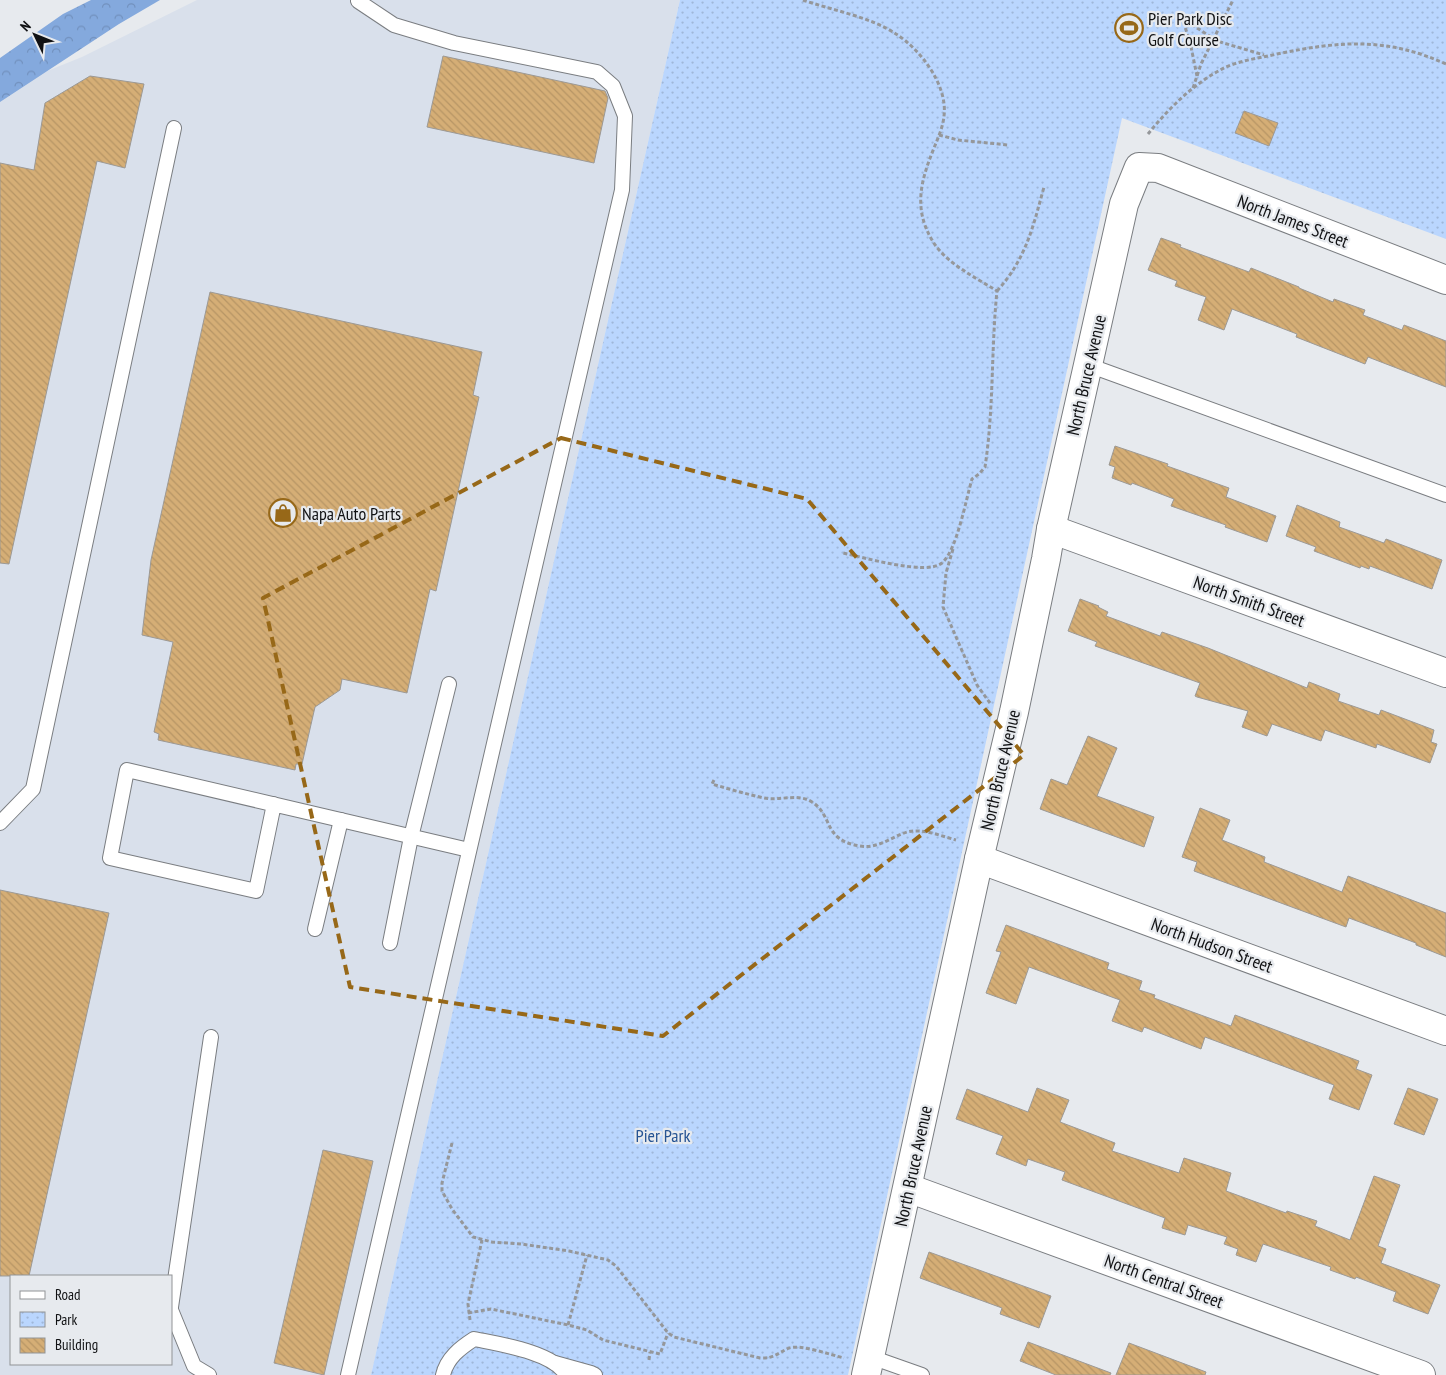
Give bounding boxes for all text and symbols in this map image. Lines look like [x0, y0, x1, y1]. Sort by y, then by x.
place label: Pier Park Disc Golf Course [1148, 7, 1233, 51]
north arrow [10, 10, 60, 60]
sports icon: Pier Park Disc Golf Course [1114, 13, 1144, 43]
text: N [16, 17, 35, 35]
street label: North James Street [1234, 189, 1352, 253]
street label: North Bruce Avenue [1061, 312, 1111, 438]
shop icon: Napa Auto Parts [268, 498, 298, 528]
place label: Napa Auto Parts [302, 502, 401, 525]
street label: North Smith Street [1190, 570, 1308, 632]
street label: North Bruce Avenue [975, 707, 1025, 833]
street label: North Hudson Street [1148, 912, 1276, 978]
street label: North Bruce Avenue [889, 1103, 937, 1229]
park label: Pier Park [636, 1124, 690, 1147]
street label: North Central Street [1101, 1249, 1227, 1313]
legend [10, 1275, 172, 1365]
text: Road [55, 1285, 81, 1304]
text: Park [55, 1310, 77, 1329]
text: Building [55, 1335, 98, 1354]

